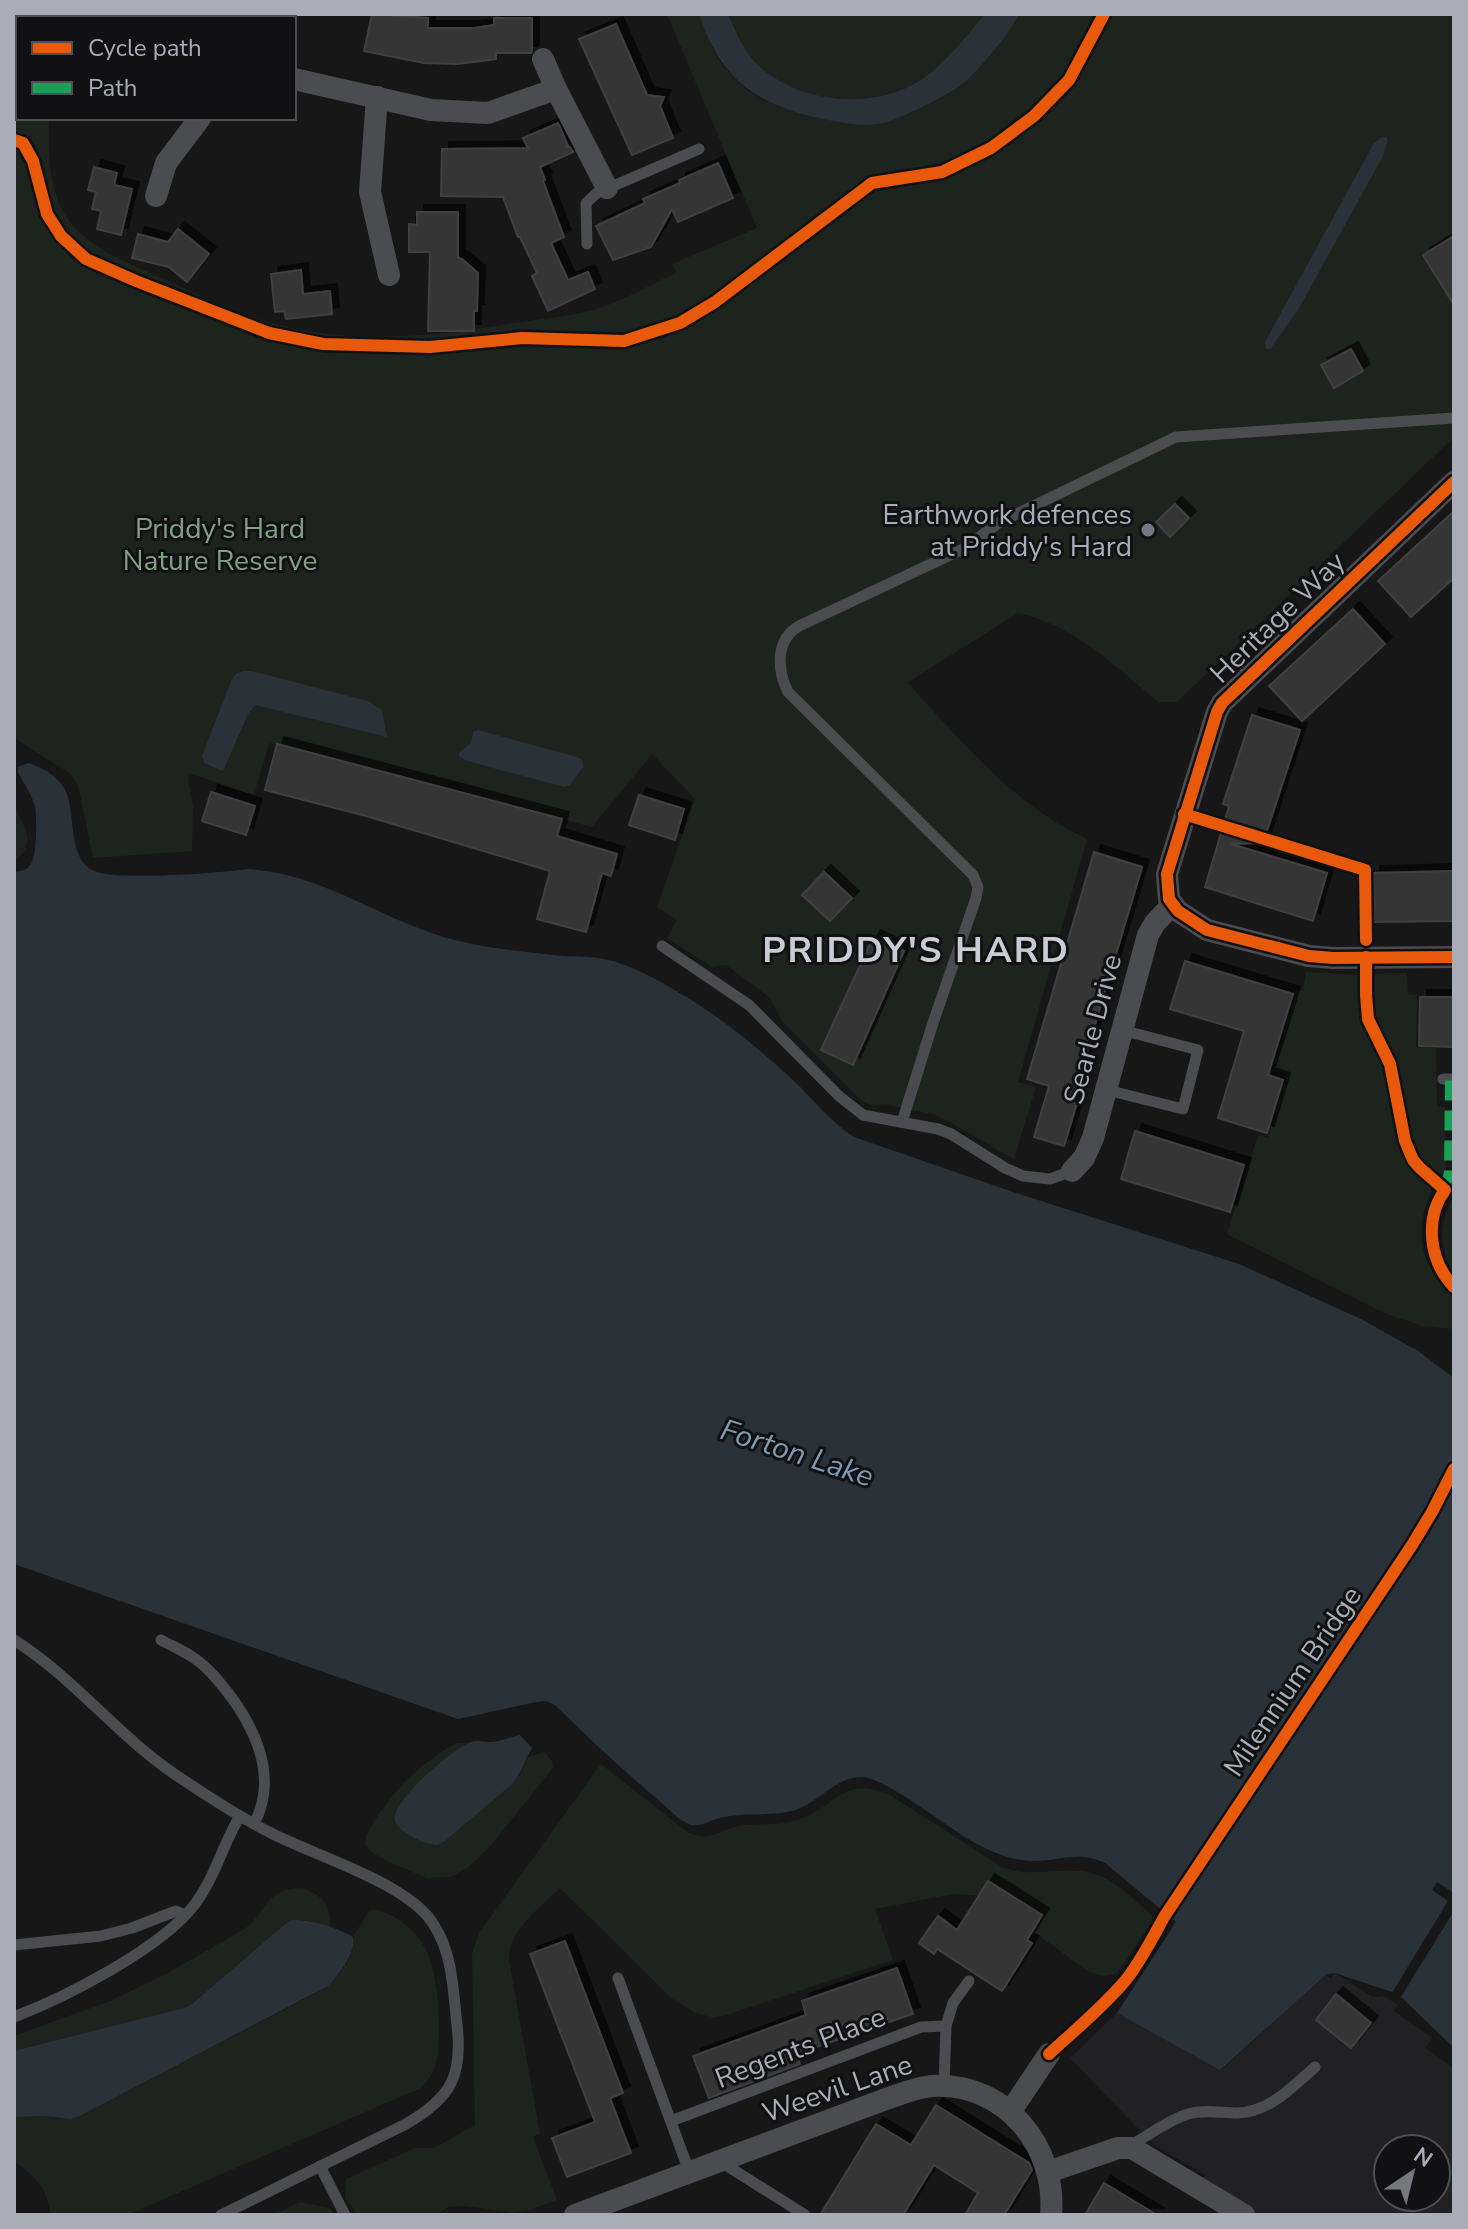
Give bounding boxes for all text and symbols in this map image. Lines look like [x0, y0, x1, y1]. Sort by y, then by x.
legend [16, 16, 296, 120]
text: Cycle path [88, 32, 202, 64]
text: Path [88, 72, 137, 104]
place label: Earthwork defences at Priddy's Hard [883, 496, 1132, 566]
park label: Priddy's Hard Nature Reserve [123, 510, 317, 580]
marker: Earthwork defences at Priddy's Hard [1139, 521, 1157, 539]
street label: Heritage Way [1202, 543, 1354, 692]
district label: PRIDDY'S HARD [762, 926, 1070, 975]
street label: Searle Drive [1055, 950, 1131, 1108]
water label: Forton Lake [715, 1409, 879, 1497]
street label: Milennium Bridge [1215, 1579, 1371, 1784]
street label: Regents Place [710, 1998, 891, 2098]
street label: Weevil Lane [757, 2046, 917, 2132]
north arrow [1372, 2133, 1452, 2213]
text: N [1408, 2140, 1438, 2174]

